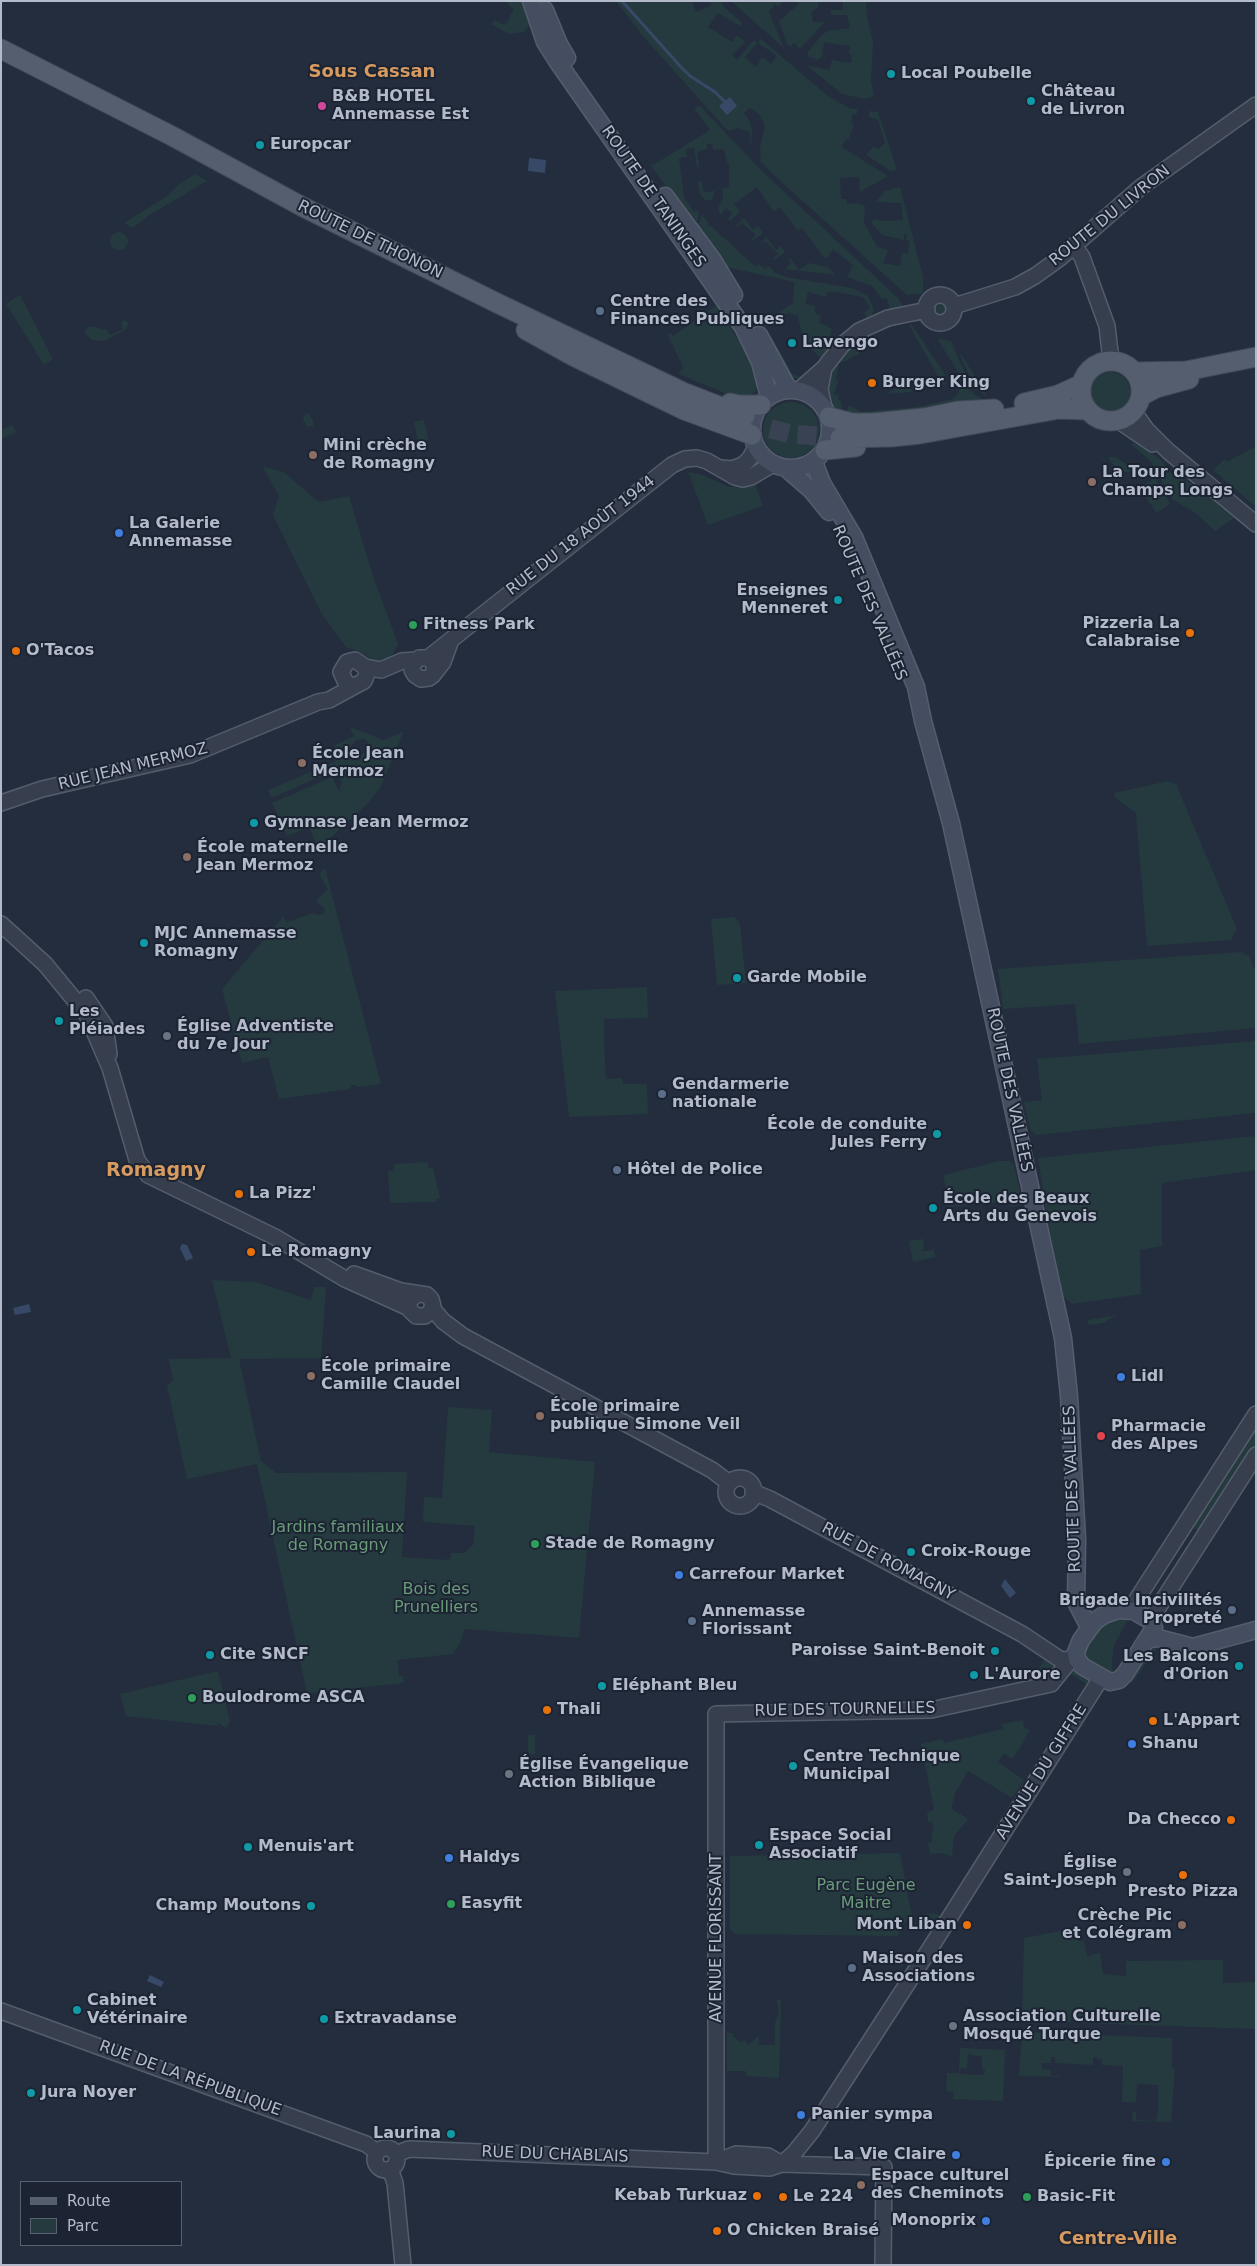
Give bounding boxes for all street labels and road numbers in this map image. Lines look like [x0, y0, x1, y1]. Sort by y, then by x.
street label: ROUTE DE TANINGES [597, 122, 709, 272]
street label: ROUTE DU LIVRON [1046, 161, 1174, 271]
street label: ROUTE DE THONON [294, 197, 446, 283]
street label: RUE DU 18 AOÛT 1944 [503, 472, 659, 600]
street label: ROUTE DES VALLÉES [828, 522, 910, 684]
street label: RUE JEAN MERMOZ [56, 739, 210, 795]
street label: ROUTE DES VALLÉES [982, 1006, 1036, 1174]
street label: ROUTE DES VALLÉES [1060, 1405, 1086, 1573]
street label: RUE DE ROMAGNY [818, 1519, 958, 1605]
street label: RUE DES TOURNELLES [754, 1699, 936, 1721]
street label: AVENUE DU GIFFRE [993, 1701, 1091, 1843]
street label: AVENUE FLORISSANT [707, 1853, 727, 2023]
street label: RUE DE LA RÉPUBLIQUE [96, 2037, 284, 2121]
street label: RUE DU CHABLAIS [481, 2143, 629, 2167]

